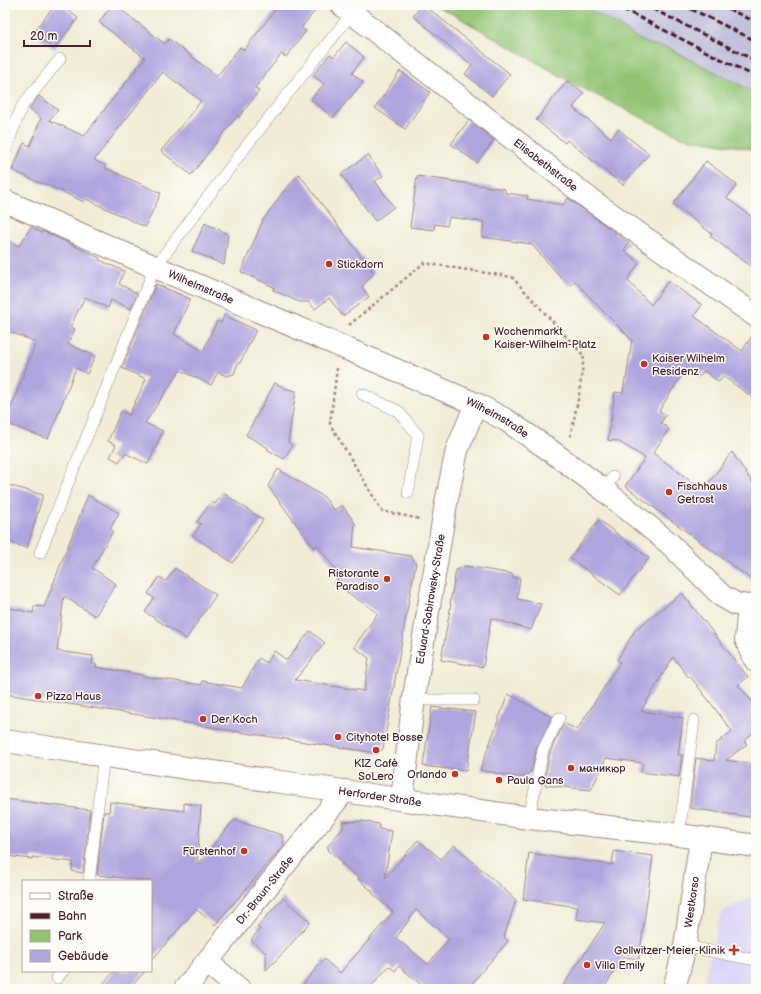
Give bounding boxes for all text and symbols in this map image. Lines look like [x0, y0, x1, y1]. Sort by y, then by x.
scale bar [24, 22, 90, 48]
text: 20 m [30, 29, 57, 44]
street label: Elisabethstraße [511, 136, 581, 194]
place label: Stickdorn [337, 258, 383, 271]
marker: Stickdorn [324, 259, 334, 269]
street label: Wilhelmstraße [166, 267, 236, 307]
place label: Wochenmarkt Kaiser-Wilhelm-Platz [494, 325, 597, 351]
marker: Wochenmarkt Kaiser-Wilhelm-Platz [481, 332, 491, 342]
place label: Kaiser Wilhelm Residenz [652, 352, 725, 378]
marker: Kaiser Wilhelm Residenz [639, 359, 649, 369]
street label: Wilhelmstraße [464, 394, 532, 440]
place label: Fischhaus Getrost [677, 480, 728, 506]
marker: Fischhaus Getrost [664, 487, 674, 497]
street label: Eduard-Sabirowsky-Straße [413, 532, 447, 665]
place label: Ristorante Paradiso [328, 567, 379, 593]
marker: Ristorante Paradiso [382, 574, 392, 584]
place label: Pizza Haus [46, 690, 101, 703]
marker: Pizza Haus [33, 691, 43, 701]
place label: Der Koch [211, 713, 258, 726]
marker: Der Koch [198, 714, 208, 724]
place label: Cityhotel Bosse [346, 731, 424, 744]
marker: Cityhotel Bosse [333, 732, 343, 742]
marker: KIZ Cafè SoLero [371, 745, 381, 755]
place label: KIZ Cafè SoLero [354, 757, 398, 783]
place label: маникюр [579, 762, 626, 775]
marker: маникюр [566, 763, 576, 773]
place label: Orlando [407, 768, 447, 781]
marker: Orlando [450, 769, 460, 779]
place label: Paula Gans [507, 774, 564, 787]
marker: Paula Gans [494, 775, 504, 785]
street label: Herforder Straße [338, 784, 423, 809]
place label: Fürstenhof [182, 845, 237, 858]
marker: Fürstenhof [239, 846, 249, 856]
street label: Dr.-Braun-Straße [233, 853, 296, 927]
street label: Westkorso [681, 875, 702, 928]
legend [22, 880, 152, 972]
text: Straße [58, 889, 94, 904]
text: Bahn [58, 909, 87, 924]
text: Park [58, 929, 82, 944]
place label: Gollwitzer-Meier-Klinik [614, 944, 726, 957]
marker: Gollwitzer-Meier-Klinik [728, 944, 740, 956]
text: Gebäude [58, 949, 108, 964]
place label: Villa Emily [595, 959, 645, 972]
marker: Villa Emily [582, 960, 592, 970]

